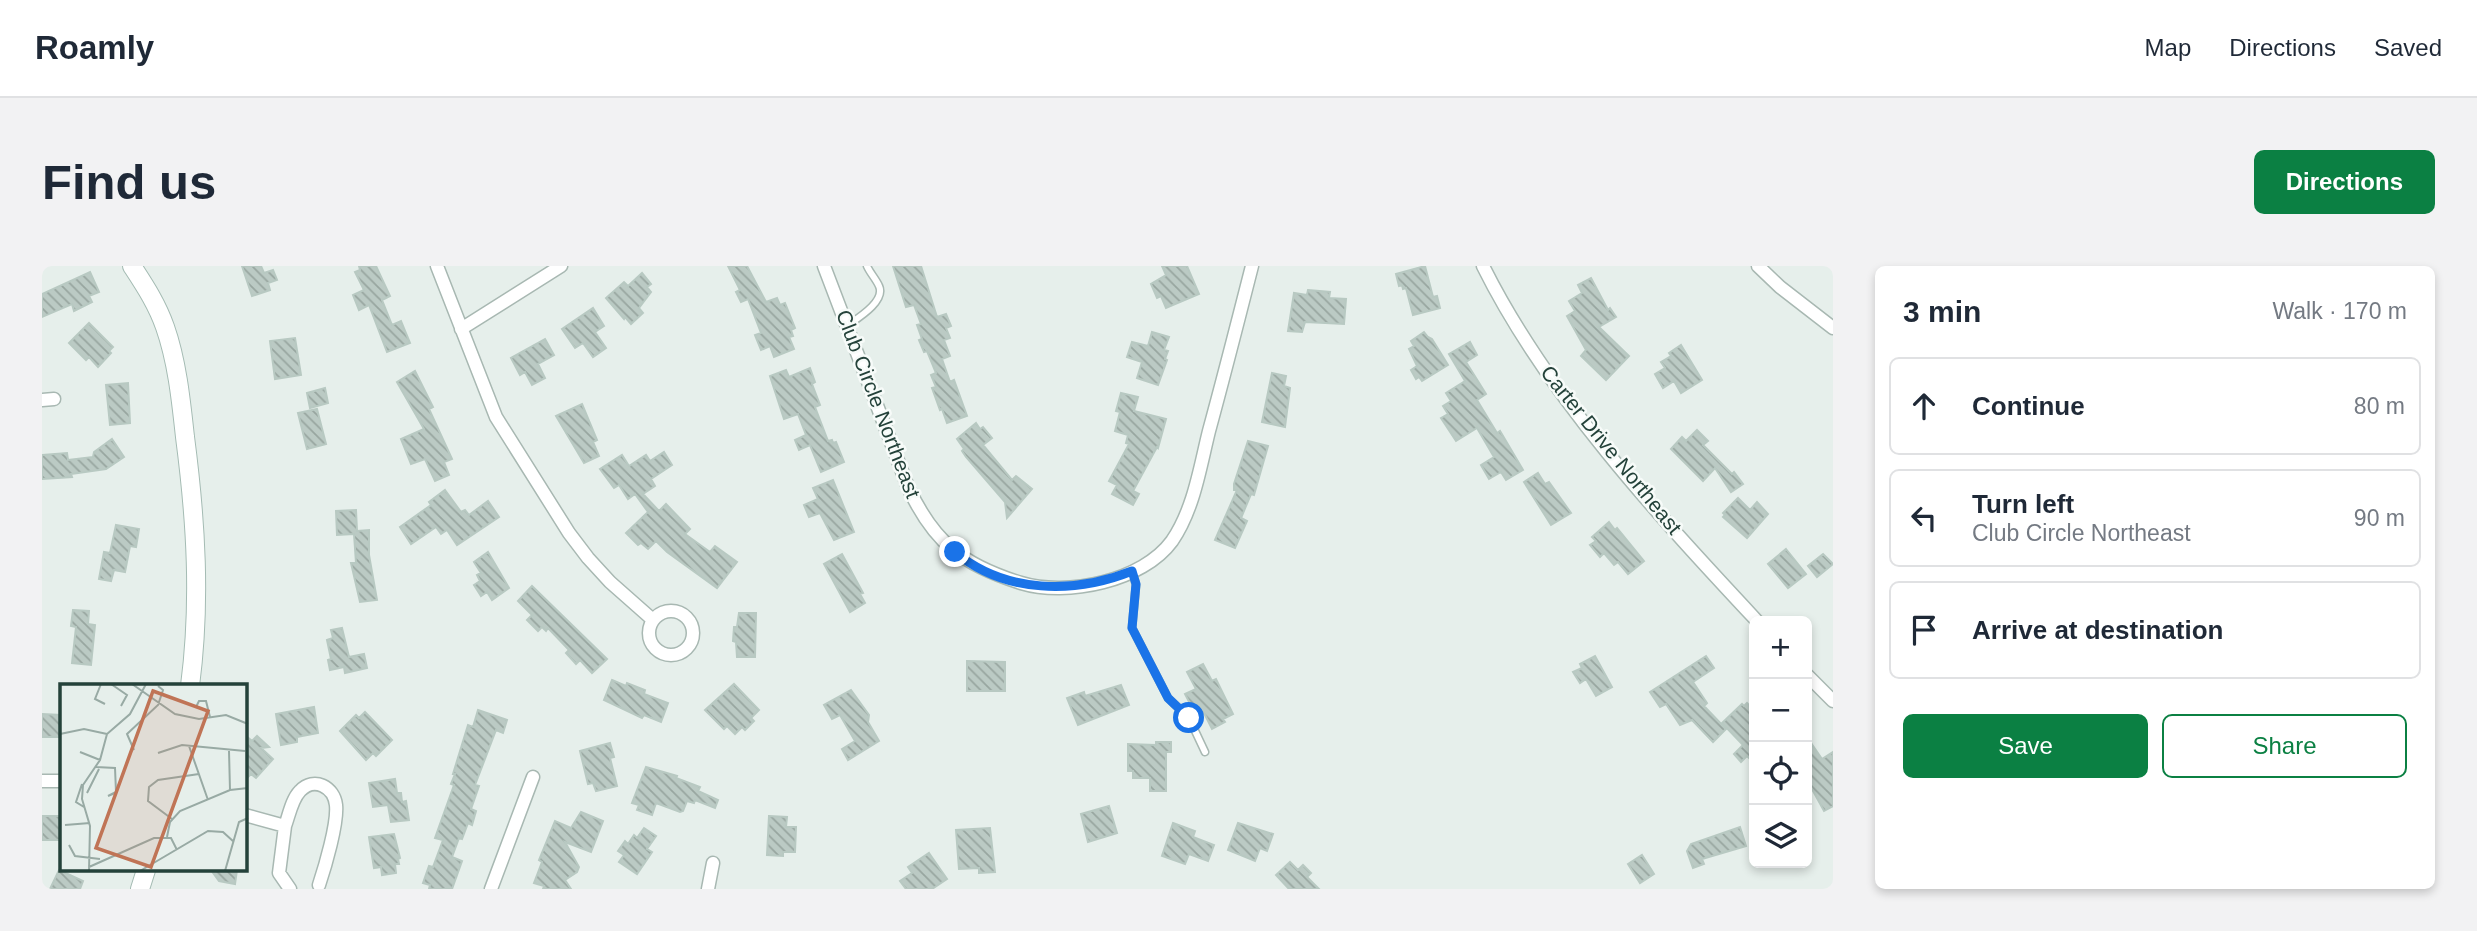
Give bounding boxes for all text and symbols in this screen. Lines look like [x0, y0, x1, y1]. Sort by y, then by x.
text: Roamly [35, 29, 154, 66]
text: Map [2145, 34, 2191, 61]
text: Directions [2229, 34, 2336, 61]
text: Saved [2374, 34, 2442, 61]
button: Directions [2254, 150, 2435, 214]
text: Find us [42, 155, 216, 209]
text: 3 min [1903, 295, 1981, 328]
text: Walk · 170 m [2272, 298, 2407, 324]
street label: Club Circle Northeast [832, 307, 925, 501]
street label: Carter Drive Northeast [1536, 361, 1687, 539]
icon: ahead [1905, 387, 1943, 425]
text: Continue [1972, 391, 2085, 421]
text: 80 m [2354, 393, 2405, 419]
text: Turn left [1972, 489, 2074, 519]
icon: left [1905, 499, 1943, 537]
text: 90 m [2354, 505, 2405, 531]
text: Club Circle Northeast [1972, 520, 2191, 546]
route end [939, 536, 970, 567]
icon: arrive [1905, 611, 1943, 649]
text: Arrive at destination [1972, 615, 2223, 645]
map controls [1749, 616, 1812, 868]
button: + [1749, 616, 1812, 679]
button: − [1749, 679, 1812, 742]
inset map [60, 684, 247, 872]
route start [1173, 702, 1204, 733]
button: Save [1903, 714, 2148, 778]
button: Share [2162, 714, 2407, 778]
button: locate [1749, 742, 1812, 805]
button: layers [1749, 805, 1812, 868]

